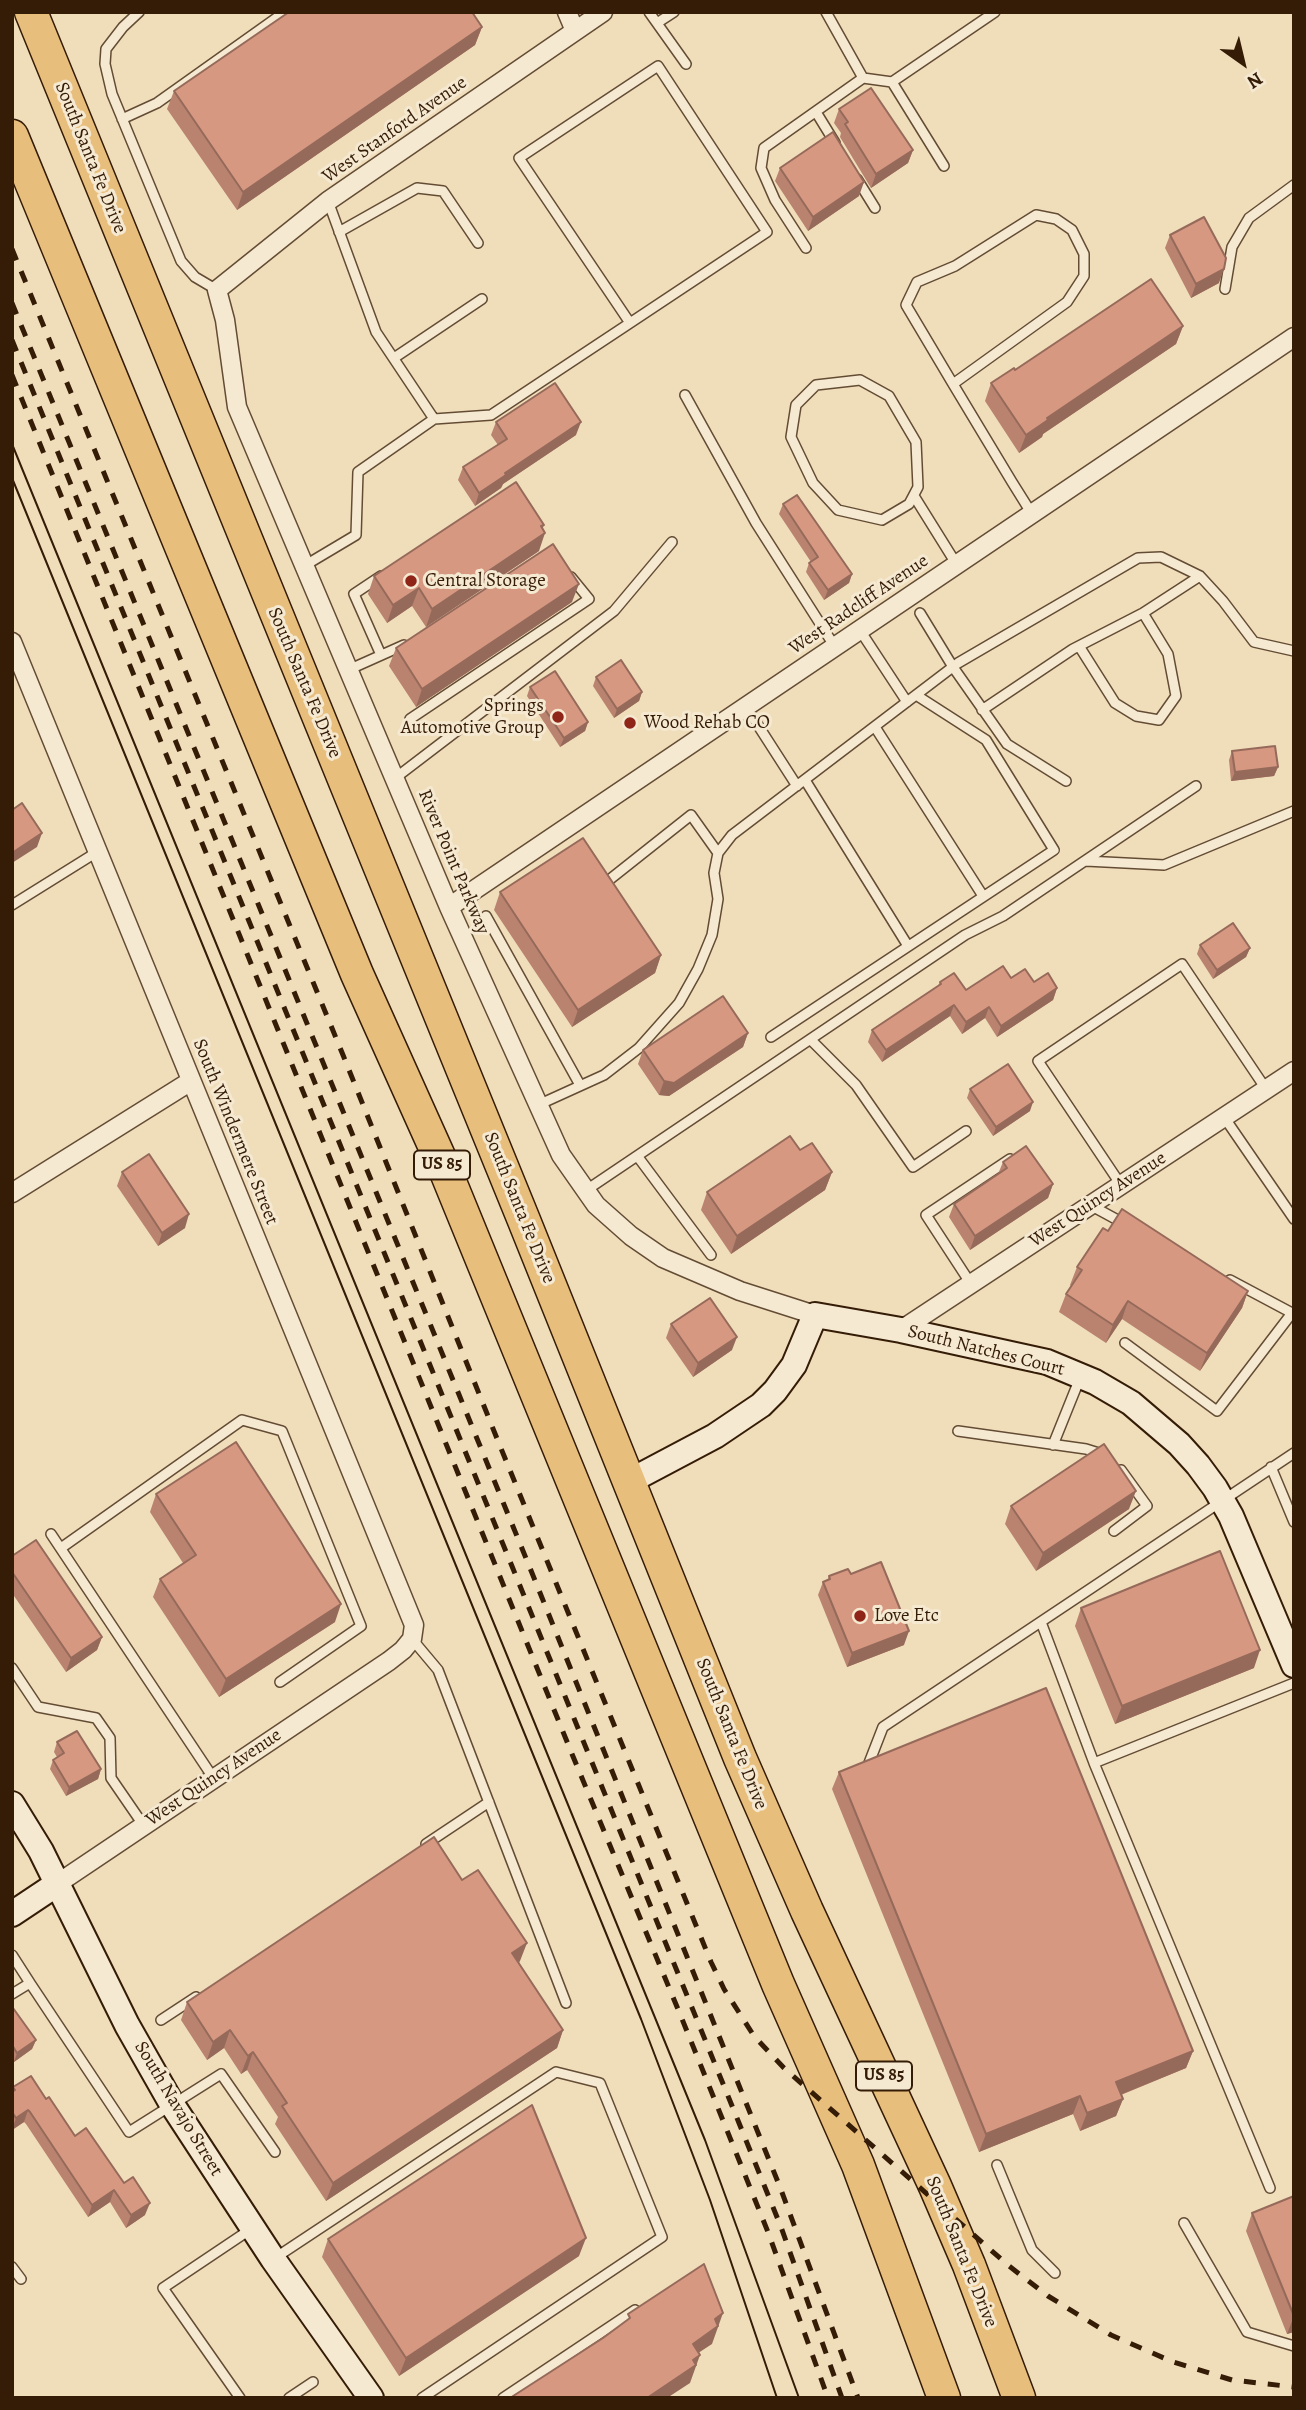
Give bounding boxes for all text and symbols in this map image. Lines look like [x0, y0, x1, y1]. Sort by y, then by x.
north arrow [1208, 28, 1278, 98]
text: N [1242, 66, 1268, 95]
street label: West Stanford Avenue [318, 72, 472, 188]
street label: South Santa Fe Drive [49, 79, 131, 237]
street label: West Radcliff Avenue [785, 550, 933, 660]
place label: Central Storage [425, 570, 546, 592]
marker: Central Storage [403, 573, 419, 589]
street label: South Santa Fe Drive [262, 604, 346, 762]
place label: Springs Automotive Group [401, 695, 544, 739]
marker: Springs Automotive Group [550, 709, 566, 725]
place label: Wood Rehab CO [644, 712, 770, 734]
marker: Wood Rehab CO [622, 715, 638, 731]
street label: River Point Parkway [412, 786, 494, 938]
street label: South Windermere Street [187, 1036, 283, 1228]
street label: South Santa Fe Drive [478, 1129, 560, 1287]
street label: West Quincy Avenue [1025, 1147, 1171, 1253]
road number: US 85 [414, 1150, 470, 1180]
street label: South Natches Court [905, 1320, 1067, 1382]
place label: Love Etc [874, 1605, 939, 1627]
marker: Love Etc [852, 1608, 868, 1624]
street label: South Santa Fe Drive [690, 1655, 772, 1813]
street label: West Quincy Avenue [142, 1724, 286, 1832]
street label: South Navajo Street [129, 2038, 227, 2180]
road number: US 85 [856, 2062, 912, 2090]
street label: South Santa Fe Drive [920, 2173, 1002, 2331]

